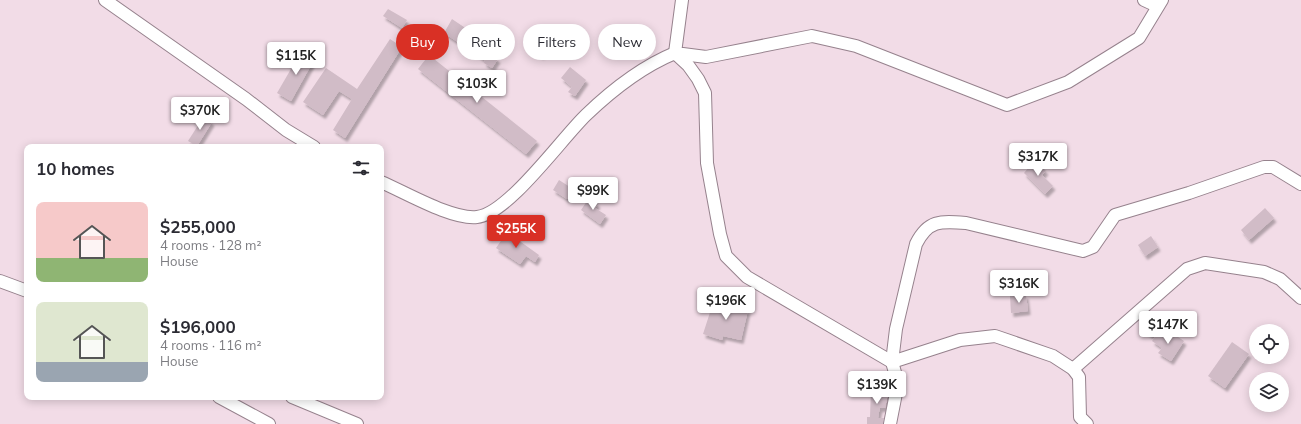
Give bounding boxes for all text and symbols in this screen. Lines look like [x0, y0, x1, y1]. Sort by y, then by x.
chip: Buy [396, 24, 449, 60]
chip: Rent [457, 24, 515, 60]
chip: Filters [523, 24, 590, 60]
chip: New [598, 24, 656, 60]
pin: $115K [268, 42, 324, 76]
text: $115K [276, 47, 316, 63]
pin: $103K [449, 70, 505, 104]
text: $103K [457, 75, 497, 91]
pin: $370K [172, 97, 228, 131]
text: $370K [180, 102, 220, 118]
pin: $317K [1010, 143, 1066, 177]
text: $317K [1018, 148, 1058, 164]
icon: filters [350, 157, 372, 179]
text: 10 homes [36, 158, 115, 179]
pin: $99K [569, 177, 617, 211]
text: $99K [577, 182, 609, 198]
pin: $255K [488, 215, 544, 249]
text: $255,000 [160, 216, 236, 237]
icon: home [68, 218, 116, 266]
text: $255K [496, 220, 536, 236]
text: 4 rooms · 128 m² [160, 237, 261, 253]
text: House [160, 253, 198, 269]
pin: $316K [991, 270, 1047, 304]
text: $316K [999, 275, 1039, 291]
pin: $196K [698, 287, 754, 321]
text: $196K [706, 292, 746, 308]
pin: $147K [1140, 311, 1196, 345]
text: $196,000 [160, 316, 236, 337]
text: $147K [1148, 316, 1188, 332]
icon: home [68, 318, 116, 366]
map controls [1249, 324, 1289, 412]
button: locate [1249, 324, 1289, 364]
text: 4 rooms · 116 m² [160, 337, 261, 353]
text: House [160, 353, 198, 369]
pin: $139K [849, 371, 905, 405]
button: layers [1249, 372, 1289, 412]
text: $139K [857, 376, 897, 392]

